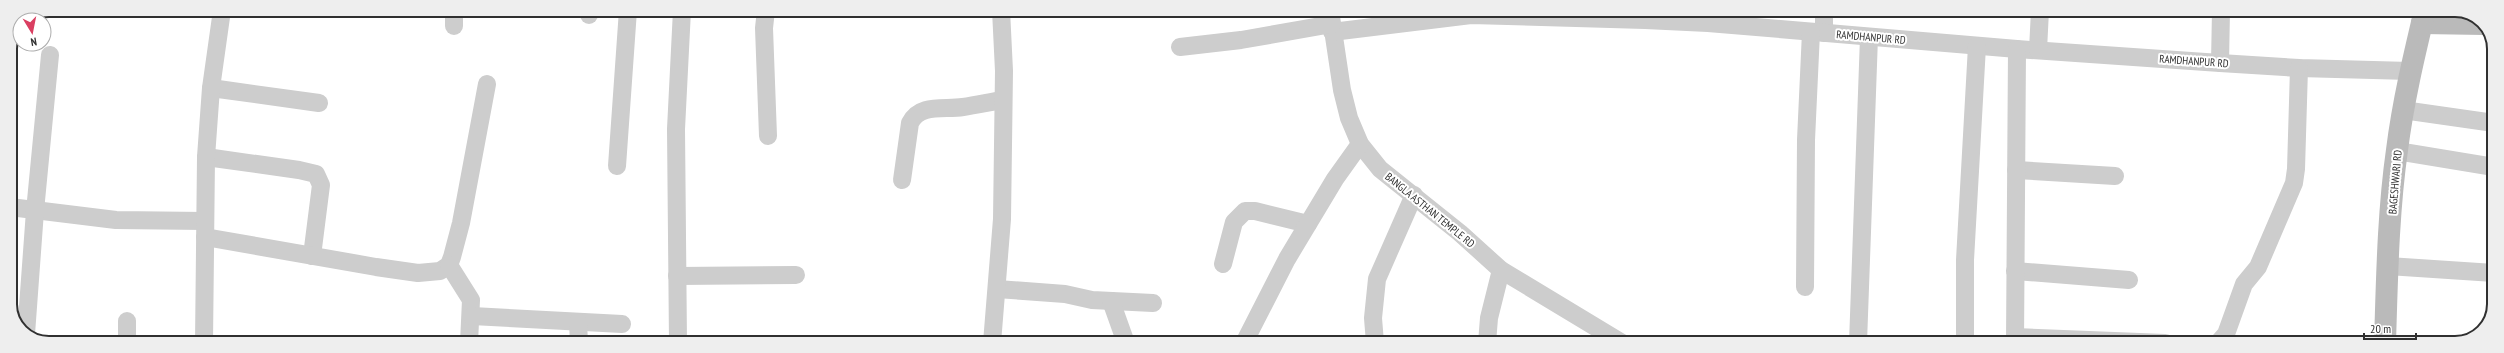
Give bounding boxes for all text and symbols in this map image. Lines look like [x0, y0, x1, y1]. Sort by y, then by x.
north arrow [12, 12, 52, 52]
street label: RAMDHANPUR RD [1836, 27, 1906, 47]
text: N [30, 34, 38, 49]
street label: RAMDHANPUR RD [2159, 52, 2229, 70]
street label: BAGESHWARI RD [2385, 149, 2405, 215]
street label: BANGLA ASTHAN TEMPLE RD [1382, 170, 1478, 251]
scale bar [2364, 315, 2416, 341]
text: 20 m [2370, 321, 2391, 336]

